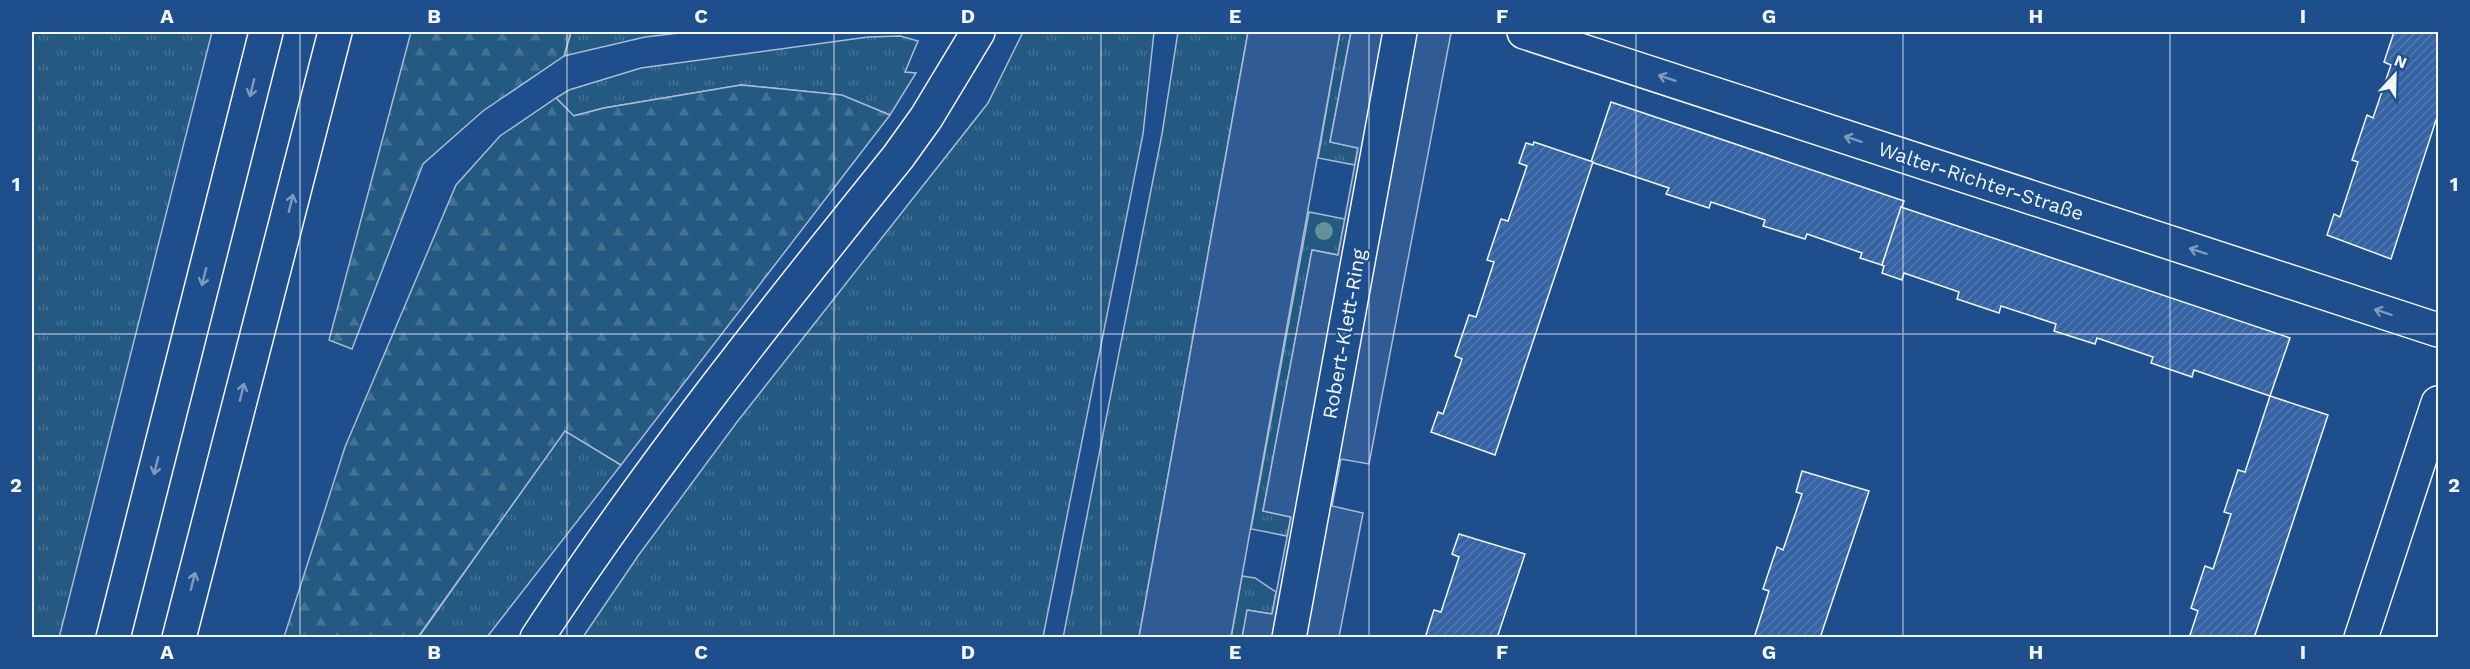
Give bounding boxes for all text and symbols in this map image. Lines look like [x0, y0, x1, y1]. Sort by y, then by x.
text: A [160, 4, 174, 28]
text: B [427, 4, 441, 28]
text: C [694, 4, 708, 28]
text: D [961, 4, 975, 28]
text: E [1229, 4, 1241, 28]
text: F [1496, 4, 1508, 28]
text: G [1762, 4, 1776, 28]
text: H [2029, 4, 2043, 28]
text: I [2300, 4, 2306, 28]
north arrow [2365, 45, 2425, 105]
text: N [2391, 51, 2409, 73]
one-way arrow [1658, 72, 1677, 83]
one-way arrow [246, 78, 257, 97]
one-way arrow [1844, 132, 1863, 143]
street label: Walter-Richter-Straße [1875, 136, 2087, 226]
text: 1 [12, 172, 20, 196]
text: 1 [2450, 172, 2458, 196]
one-way arrow [285, 194, 297, 213]
one-way arrow [2189, 245, 2208, 256]
street label: Robert-Klett-Ring [1317, 247, 1371, 421]
one-way arrow [198, 267, 210, 286]
one-way arrow [2374, 306, 2393, 317]
one-way arrow [237, 383, 248, 402]
one-way arrow [150, 457, 162, 476]
text: 2 [10, 473, 22, 497]
text: 2 [2448, 473, 2460, 497]
one-way arrow [188, 572, 200, 591]
text: A [160, 640, 174, 664]
text: B [427, 640, 441, 664]
text: C [694, 640, 708, 664]
text: D [961, 640, 975, 664]
text: E [1229, 640, 1241, 664]
text: F [1496, 640, 1508, 664]
text: G [1762, 640, 1776, 664]
text: H [2029, 640, 2043, 664]
text: I [2300, 640, 2306, 664]

